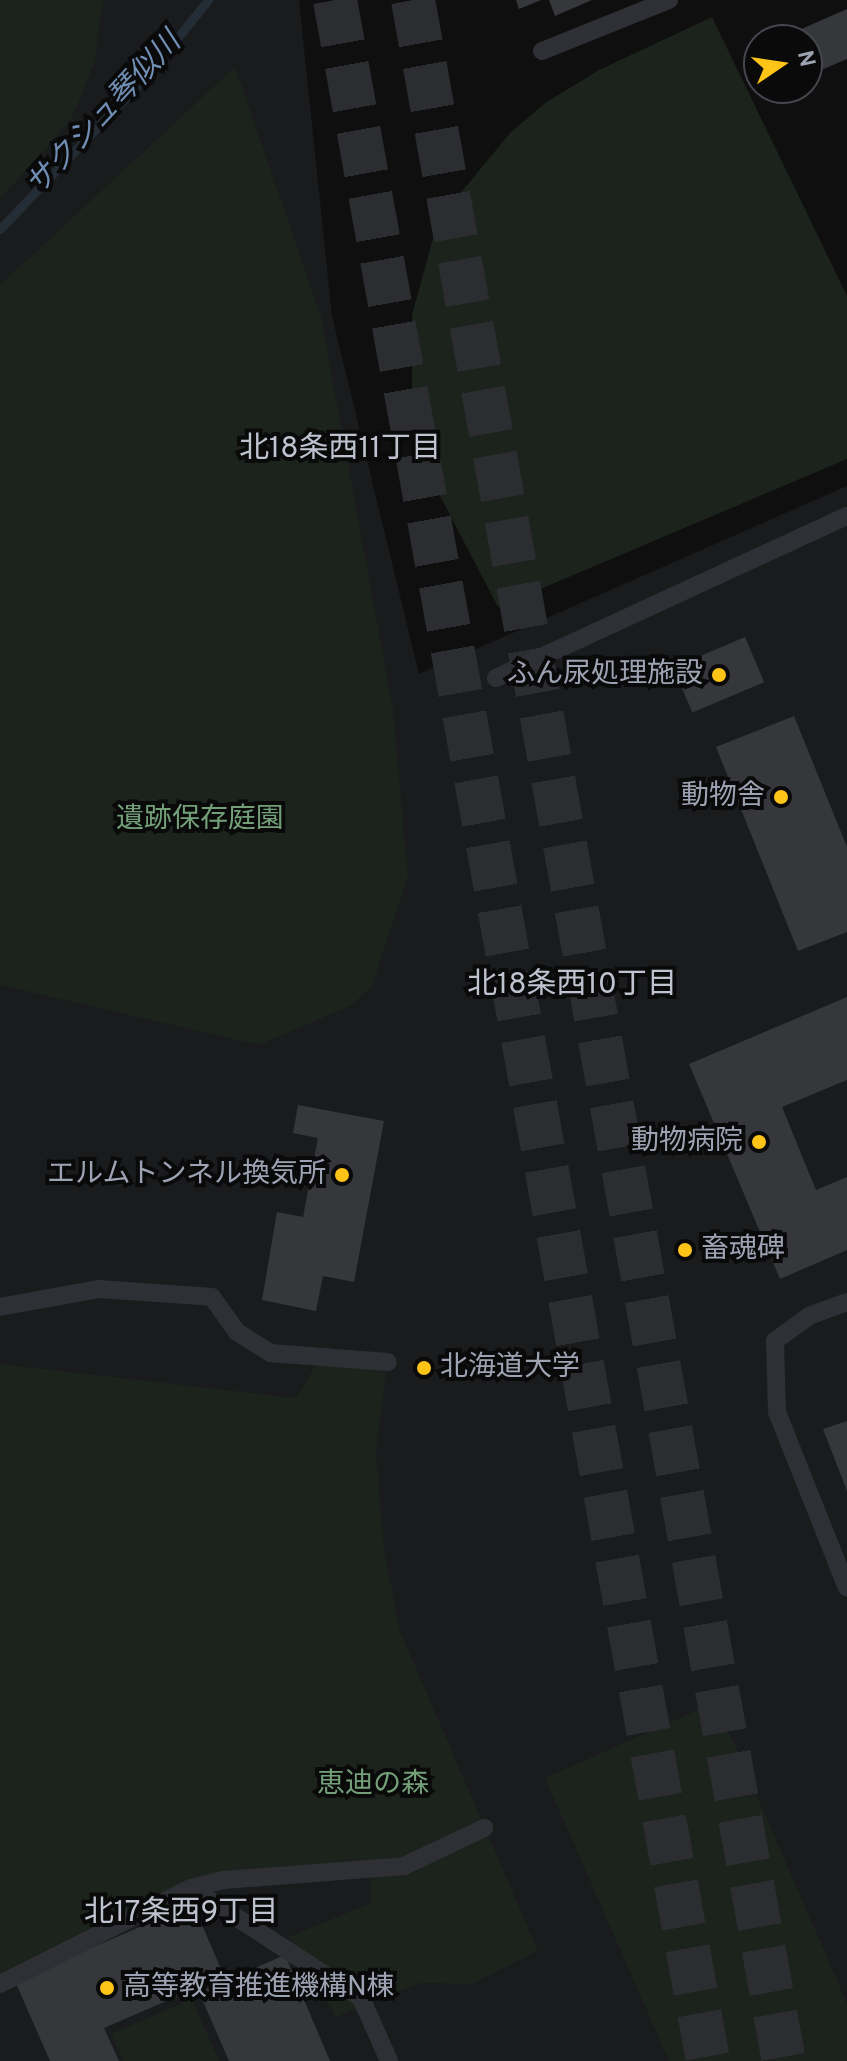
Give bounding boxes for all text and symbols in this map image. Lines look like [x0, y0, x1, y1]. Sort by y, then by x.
north arrow [743, 24, 823, 104]
water label: サクシュ琴似川 [20, 26, 190, 204]
text: N [790, 48, 820, 70]
district label: 北18条西11丁目 [239, 432, 441, 468]
place label: ふん尿処理施設 [507, 658, 703, 692]
marker: ふん尿処理施設 [710, 666, 728, 684]
place label: 動物舎 [681, 780, 765, 814]
marker: 動物舎 [772, 788, 790, 806]
park label: 遺跡保存庭園 [116, 803, 284, 837]
district label: 北18条西10丁目 [467, 968, 677, 1004]
place label: 動物病院 [631, 1125, 743, 1159]
marker: 動物病院 [750, 1133, 768, 1151]
place label: エルムトンネル換気所 [46, 1158, 326, 1192]
marker: エルムトンネル換気所 [333, 1166, 351, 1184]
place label: 畜魂碑 [701, 1233, 785, 1267]
marker: 畜魂碑 [676, 1241, 694, 1259]
place label: 北海道大学 [440, 1351, 580, 1385]
marker: 北海道大学 [415, 1359, 433, 1377]
park label: 恵迪の森 [317, 1768, 429, 1802]
district label: 北17条西9丁目 [84, 1896, 278, 1932]
place label: 高等教育推進機構N棟 [123, 1971, 395, 2005]
marker: 高等教育推進機構N棟 [98, 1979, 116, 1997]

